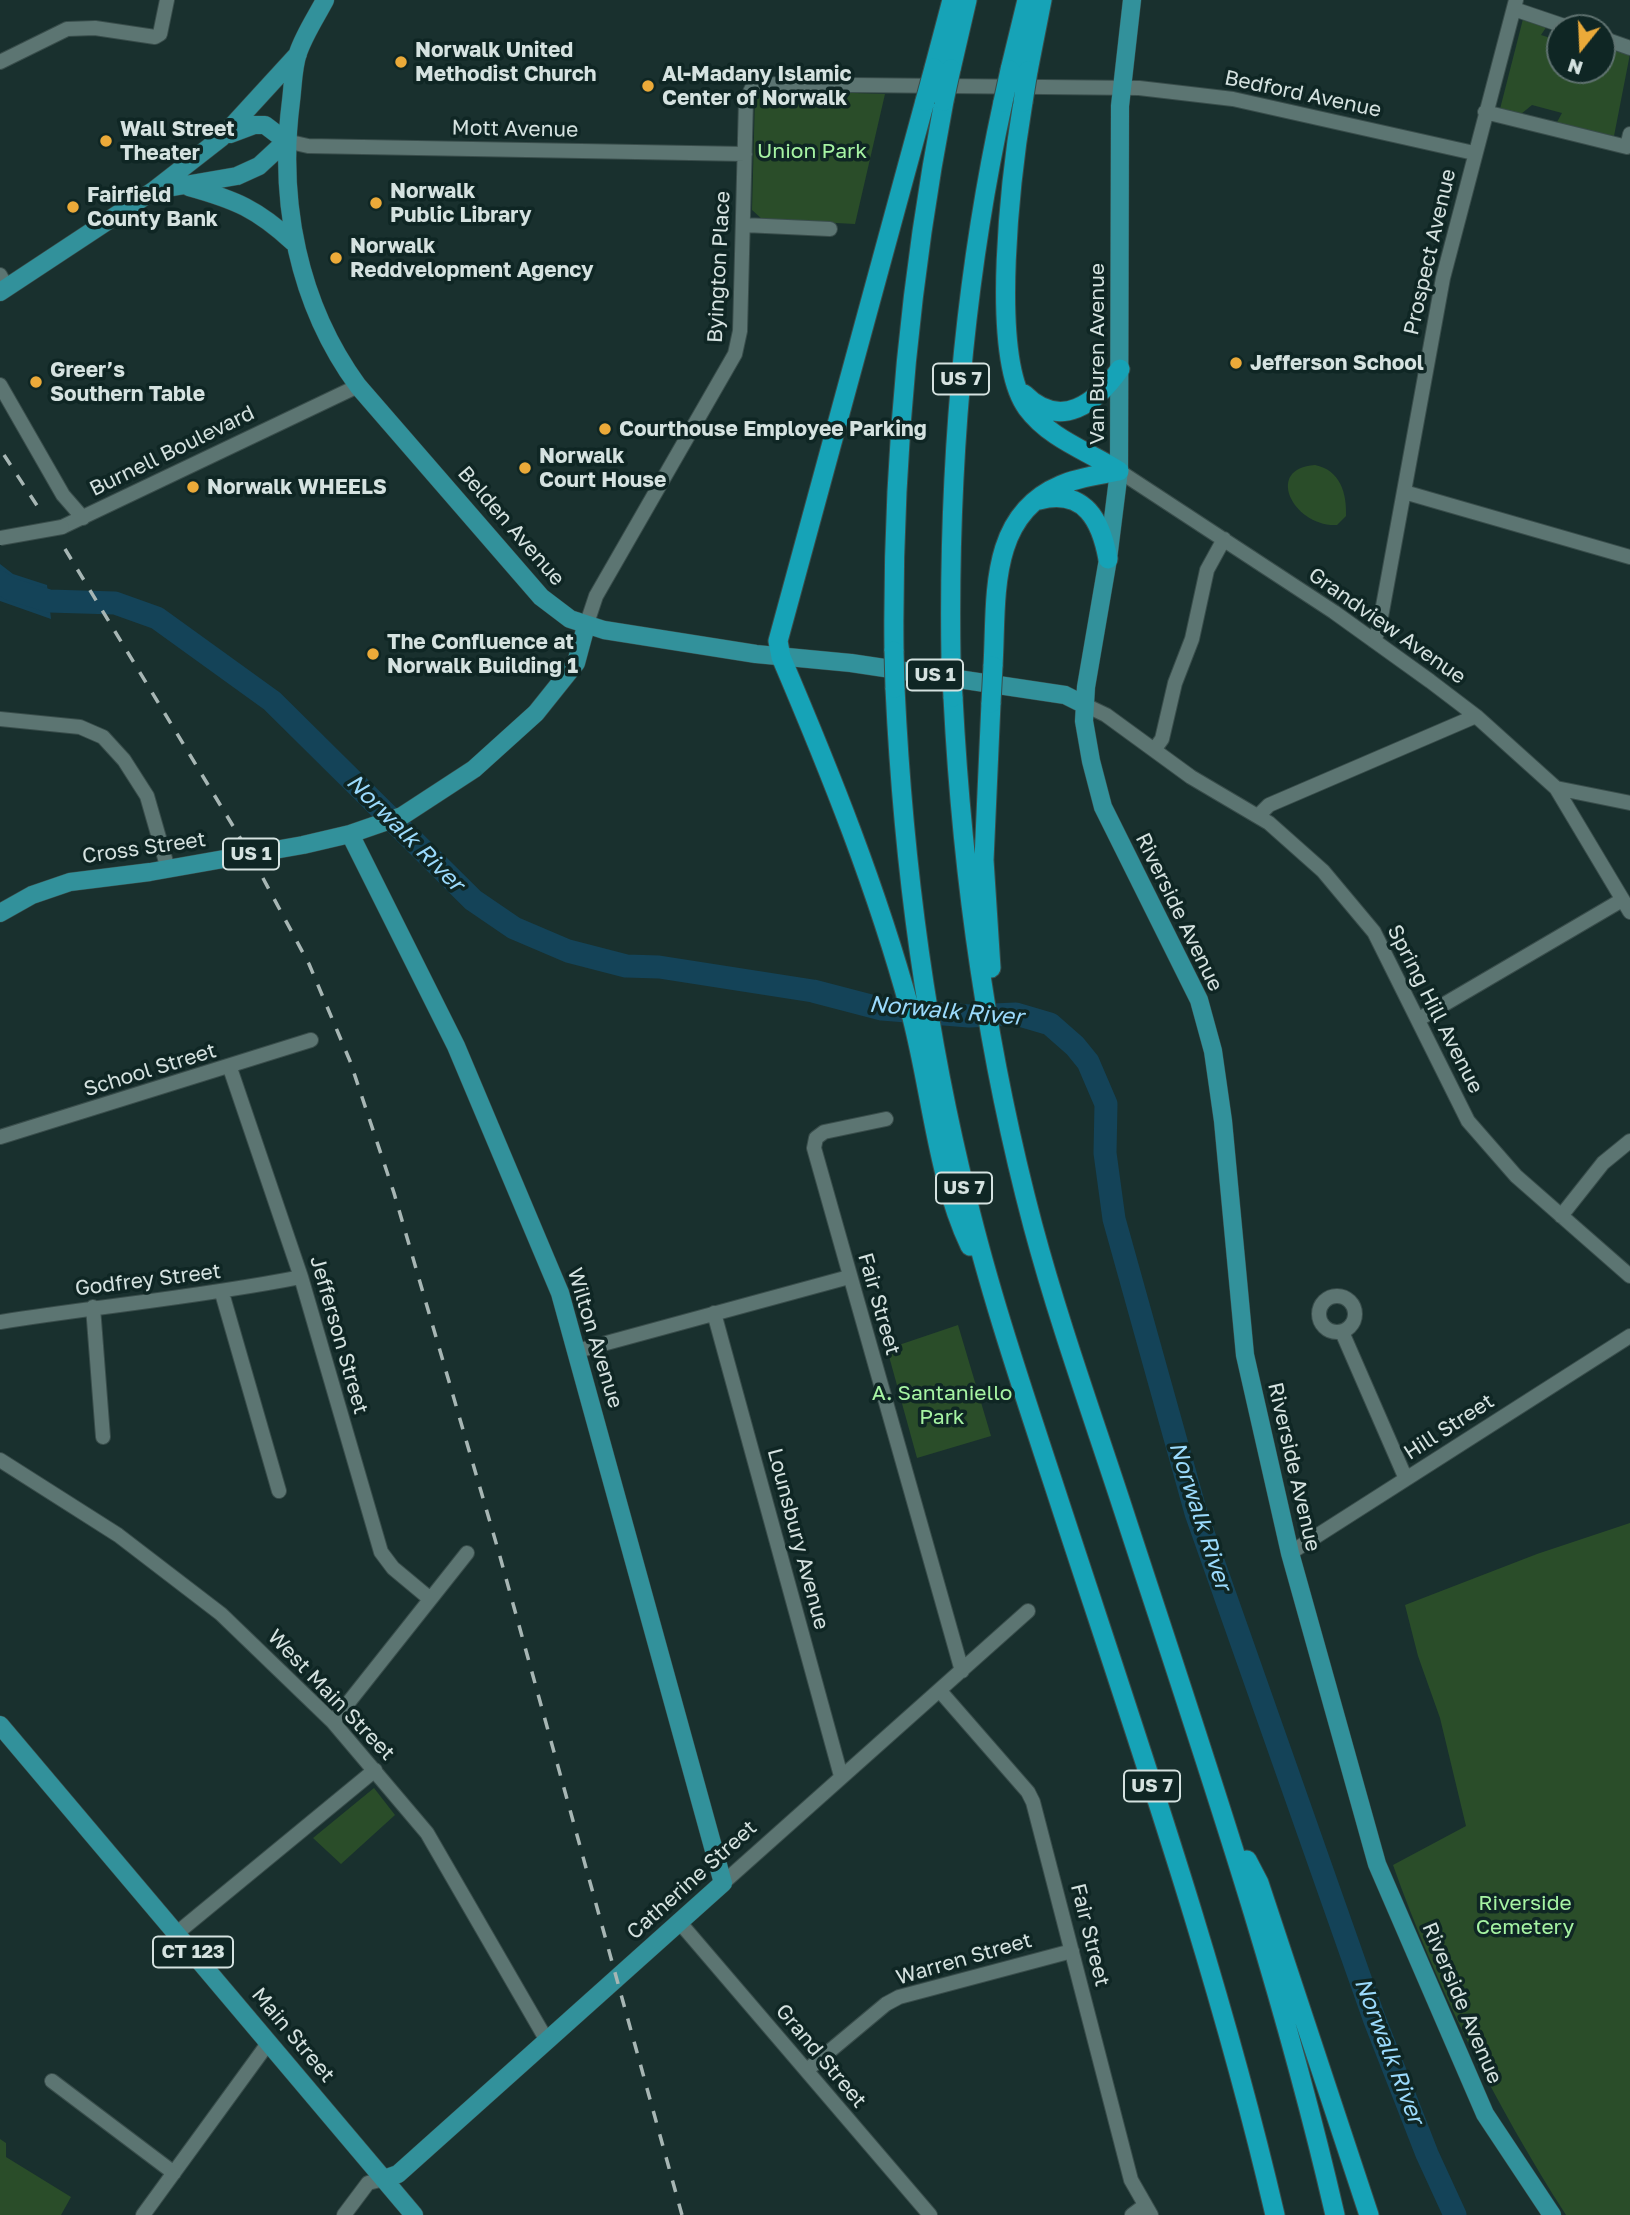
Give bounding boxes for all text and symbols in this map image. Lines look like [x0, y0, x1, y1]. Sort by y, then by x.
north arrow [1546, 14, 1616, 84]
place label: Norwalk United Methodist Church [415, 37, 596, 87]
marker: Norwalk United Methodist Church [393, 54, 409, 70]
text: N [1565, 54, 1585, 81]
place label: Al-Madany Islamic Center of Norwalk [662, 61, 852, 111]
street label: Bedford Avenue [1222, 65, 1384, 123]
marker: Al-Madany Islamic Center of Norwalk [640, 78, 656, 94]
street label: Mott Avenue [451, 115, 579, 143]
place label: Wall Street Theater [120, 116, 235, 166]
marker: Wall Street Theater [98, 133, 114, 149]
park label: Union Park [757, 138, 867, 164]
street label: Prospect Avenue [1399, 166, 1461, 338]
place label: Norwalk Public Library [390, 178, 532, 228]
place label: Fairfield County Bank [87, 182, 218, 232]
street label: Byington Place [702, 190, 736, 344]
marker: Norwalk Public Library [368, 195, 384, 211]
marker: Fairfield County Bank [65, 199, 81, 215]
place label: Norwalk Reddvelopment Agency [350, 233, 594, 283]
marker: Norwalk Reddvelopment Agency [328, 250, 344, 266]
street label: Van Buren Avenue [1084, 263, 1110, 445]
place label: Jefferson School [1250, 350, 1424, 376]
marker: Jefferson School [1228, 355, 1244, 371]
place label: Greer’s Southern Table [50, 357, 205, 407]
road number: US 7 [933, 364, 989, 394]
marker: Greer’s Southern Table [28, 374, 44, 390]
street label: Burnell Boulevard [85, 400, 259, 502]
place label: Courthouse Employee Parking [619, 416, 927, 442]
marker: Courthouse Employee Parking [597, 421, 613, 437]
place label: Norwalk Court House [539, 443, 666, 493]
marker: Norwalk Court House [517, 460, 533, 476]
street label: Belden Avenue [452, 461, 570, 591]
place label: Norwalk WHEELS [207, 474, 387, 500]
marker: Norwalk WHEELS [185, 479, 201, 495]
street label: Grandview Avenue [1303, 562, 1471, 690]
place label: The Confluence at Norwalk Building 1 [387, 629, 578, 679]
marker: The Confluence at Norwalk Building 1 [365, 646, 381, 662]
road number: US 1 [907, 660, 963, 690]
water label: Norwalk River [341, 769, 469, 897]
street label: Cross Street [81, 827, 207, 869]
street label: Riverside Avenue [1130, 829, 1228, 995]
road number: US 1 [223, 838, 279, 870]
street label: Spring Hill Avenue [1382, 921, 1488, 1097]
water label: Norwalk River [868, 991, 1024, 1031]
street label: School Street [81, 1038, 219, 1102]
road number: US 7 [936, 1172, 992, 1204]
street label: Fair Street [852, 1250, 906, 1358]
street label: Jefferson Street [304, 1253, 374, 1417]
street label: Godfrey Street [74, 1259, 222, 1301]
street label: Wilton Avenue [562, 1265, 628, 1411]
park label: A. Santaniello Park [872, 1380, 1012, 1430]
street label: Riverside Avenue [1262, 1380, 1326, 1554]
street label: Hill Street [1399, 1389, 1499, 1465]
water label: Norwalk River [1163, 1438, 1237, 1594]
street label: Lounsbury Avenue [762, 1446, 834, 1632]
street label: West Main Street [262, 1624, 400, 1766]
road number: US 7 [1124, 1770, 1180, 1801]
street label: Catherine Street [622, 1815, 762, 1945]
street label: Fair Street [1065, 1881, 1115, 1989]
park label: Riverside Cemetery [1476, 1890, 1574, 1940]
street label: Riverside Avenue [1417, 1919, 1507, 2087]
street label: Warren Street [893, 1928, 1035, 1990]
road number: CT 123 [153, 1936, 233, 1968]
water label: Norwalk River [1348, 1974, 1430, 2128]
street label: Main Street [246, 1983, 340, 2087]
street label: Grand Street [770, 1999, 872, 2113]

